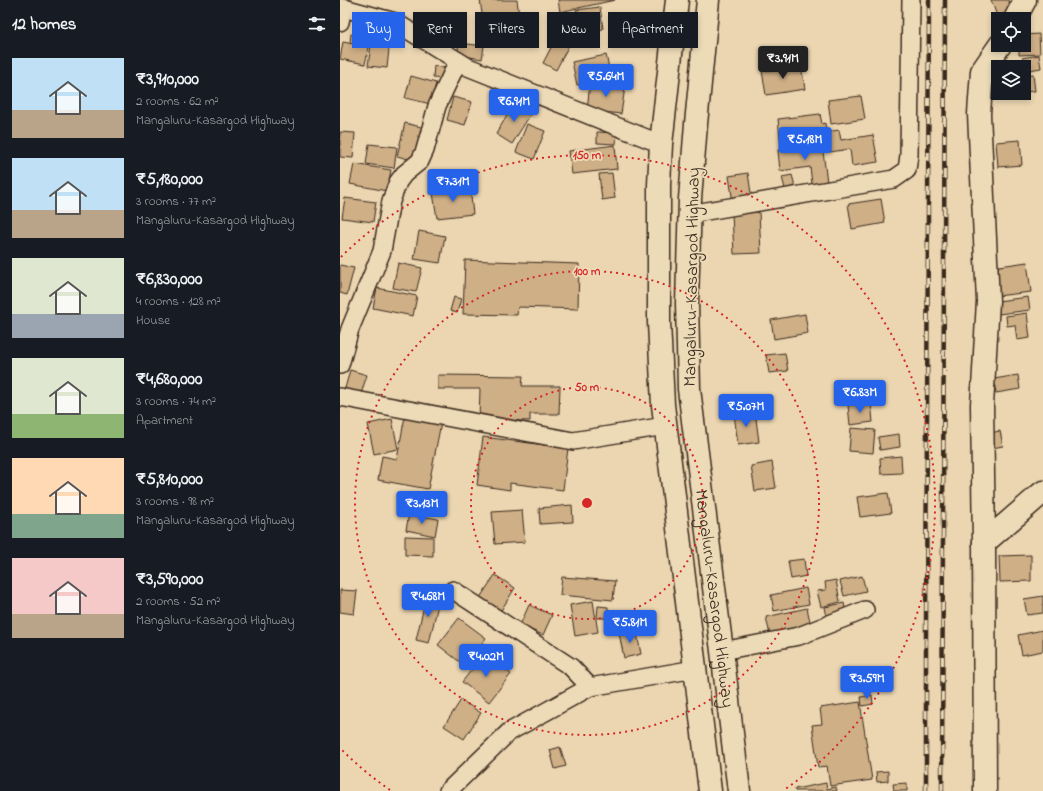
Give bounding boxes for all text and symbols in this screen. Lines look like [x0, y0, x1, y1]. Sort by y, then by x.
text: 12 homes [12, 12, 76, 37]
chip: Buy [352, 12, 405, 48]
chip: Rent [413, 12, 467, 48]
chip: Filters [475, 12, 539, 48]
chip: New [547, 12, 600, 48]
chip: Apartment [608, 12, 698, 48]
map controls [991, 12, 1031, 100]
button: locate [991, 12, 1031, 52]
icon: filters [306, 13, 328, 35]
pin: ₹3.91M [750, 46, 816, 80]
text: ₹3.91M [767, 49, 799, 68]
button: layers [991, 60, 1031, 100]
pin: ₹5.64M [573, 64, 639, 98]
text: ₹3,910,000 [136, 67, 199, 92]
text: ₹5.64M [588, 67, 624, 86]
icon: home [44, 74, 92, 122]
pin: ₹6.91M [481, 89, 547, 123]
text: 2 rooms · 62 m² [136, 92, 219, 111]
text: ₹6.91M [498, 92, 530, 111]
text: Mangaluru-Kasargod Highway [136, 111, 294, 130]
pin: ₹5.18M [772, 127, 838, 161]
text: ₹5.18M [788, 130, 822, 149]
text: 150 m [573, 147, 602, 165]
text: ₹5,180,000 [136, 167, 203, 192]
street label: Mangaluru-Kasargod Highway [678, 167, 709, 387]
pin: ₹7.31M [420, 169, 486, 203]
text: ₹7.31M [436, 172, 470, 191]
icon: home [44, 174, 92, 222]
text: 3 rooms · 77 m² [136, 192, 216, 211]
text: Mangaluru-Kasargod Highway [136, 211, 294, 230]
text: 100 m [574, 263, 601, 281]
text: ₹6,830,000 [136, 267, 202, 292]
icon: home [44, 274, 92, 322]
text: 4 rooms · 128 m² [136, 292, 221, 311]
text: House [136, 311, 170, 330]
text: ₹4,680,000 [136, 367, 202, 392]
icon: home [44, 374, 92, 422]
text: 50 m [575, 379, 600, 397]
pin: ₹6.83M [827, 380, 893, 414]
text: ₹6.83M [843, 383, 877, 402]
text: 3 rooms · 74 m² [136, 392, 216, 411]
pin: ₹5.07M [713, 394, 779, 428]
text: ₹5.07M [728, 397, 764, 416]
text: Apartment [136, 411, 193, 430]
text: ₹5,810,000 [136, 467, 203, 492]
icon: home [44, 474, 92, 522]
street label: Mangaluru-Kasargod Highway [687, 488, 740, 709]
pin: ₹3.13M [389, 491, 455, 525]
text: 3 rooms · 98 m² [136, 492, 214, 511]
text: ₹3.13M [405, 494, 439, 513]
centre of rings [580, 496, 594, 510]
text: Mangaluru-Kasargod Highway [136, 511, 294, 530]
text: ₹3,590,000 [136, 567, 203, 592]
icon: home [44, 574, 92, 622]
pin: ₹4.68M [395, 584, 461, 618]
text: ₹4.68M [411, 587, 445, 606]
text: 2 rooms · 52 m² [136, 592, 220, 611]
pin: ₹5.81M [597, 610, 663, 644]
text: Mangaluru-Kasargod Highway [136, 611, 294, 630]
text: ₹5.81M [613, 613, 647, 632]
pin: ₹4.02M [453, 644, 519, 678]
text: ₹4.02M [468, 647, 504, 666]
pin: ₹3.59M [834, 666, 900, 700]
text: ₹3.59M [849, 669, 885, 688]

